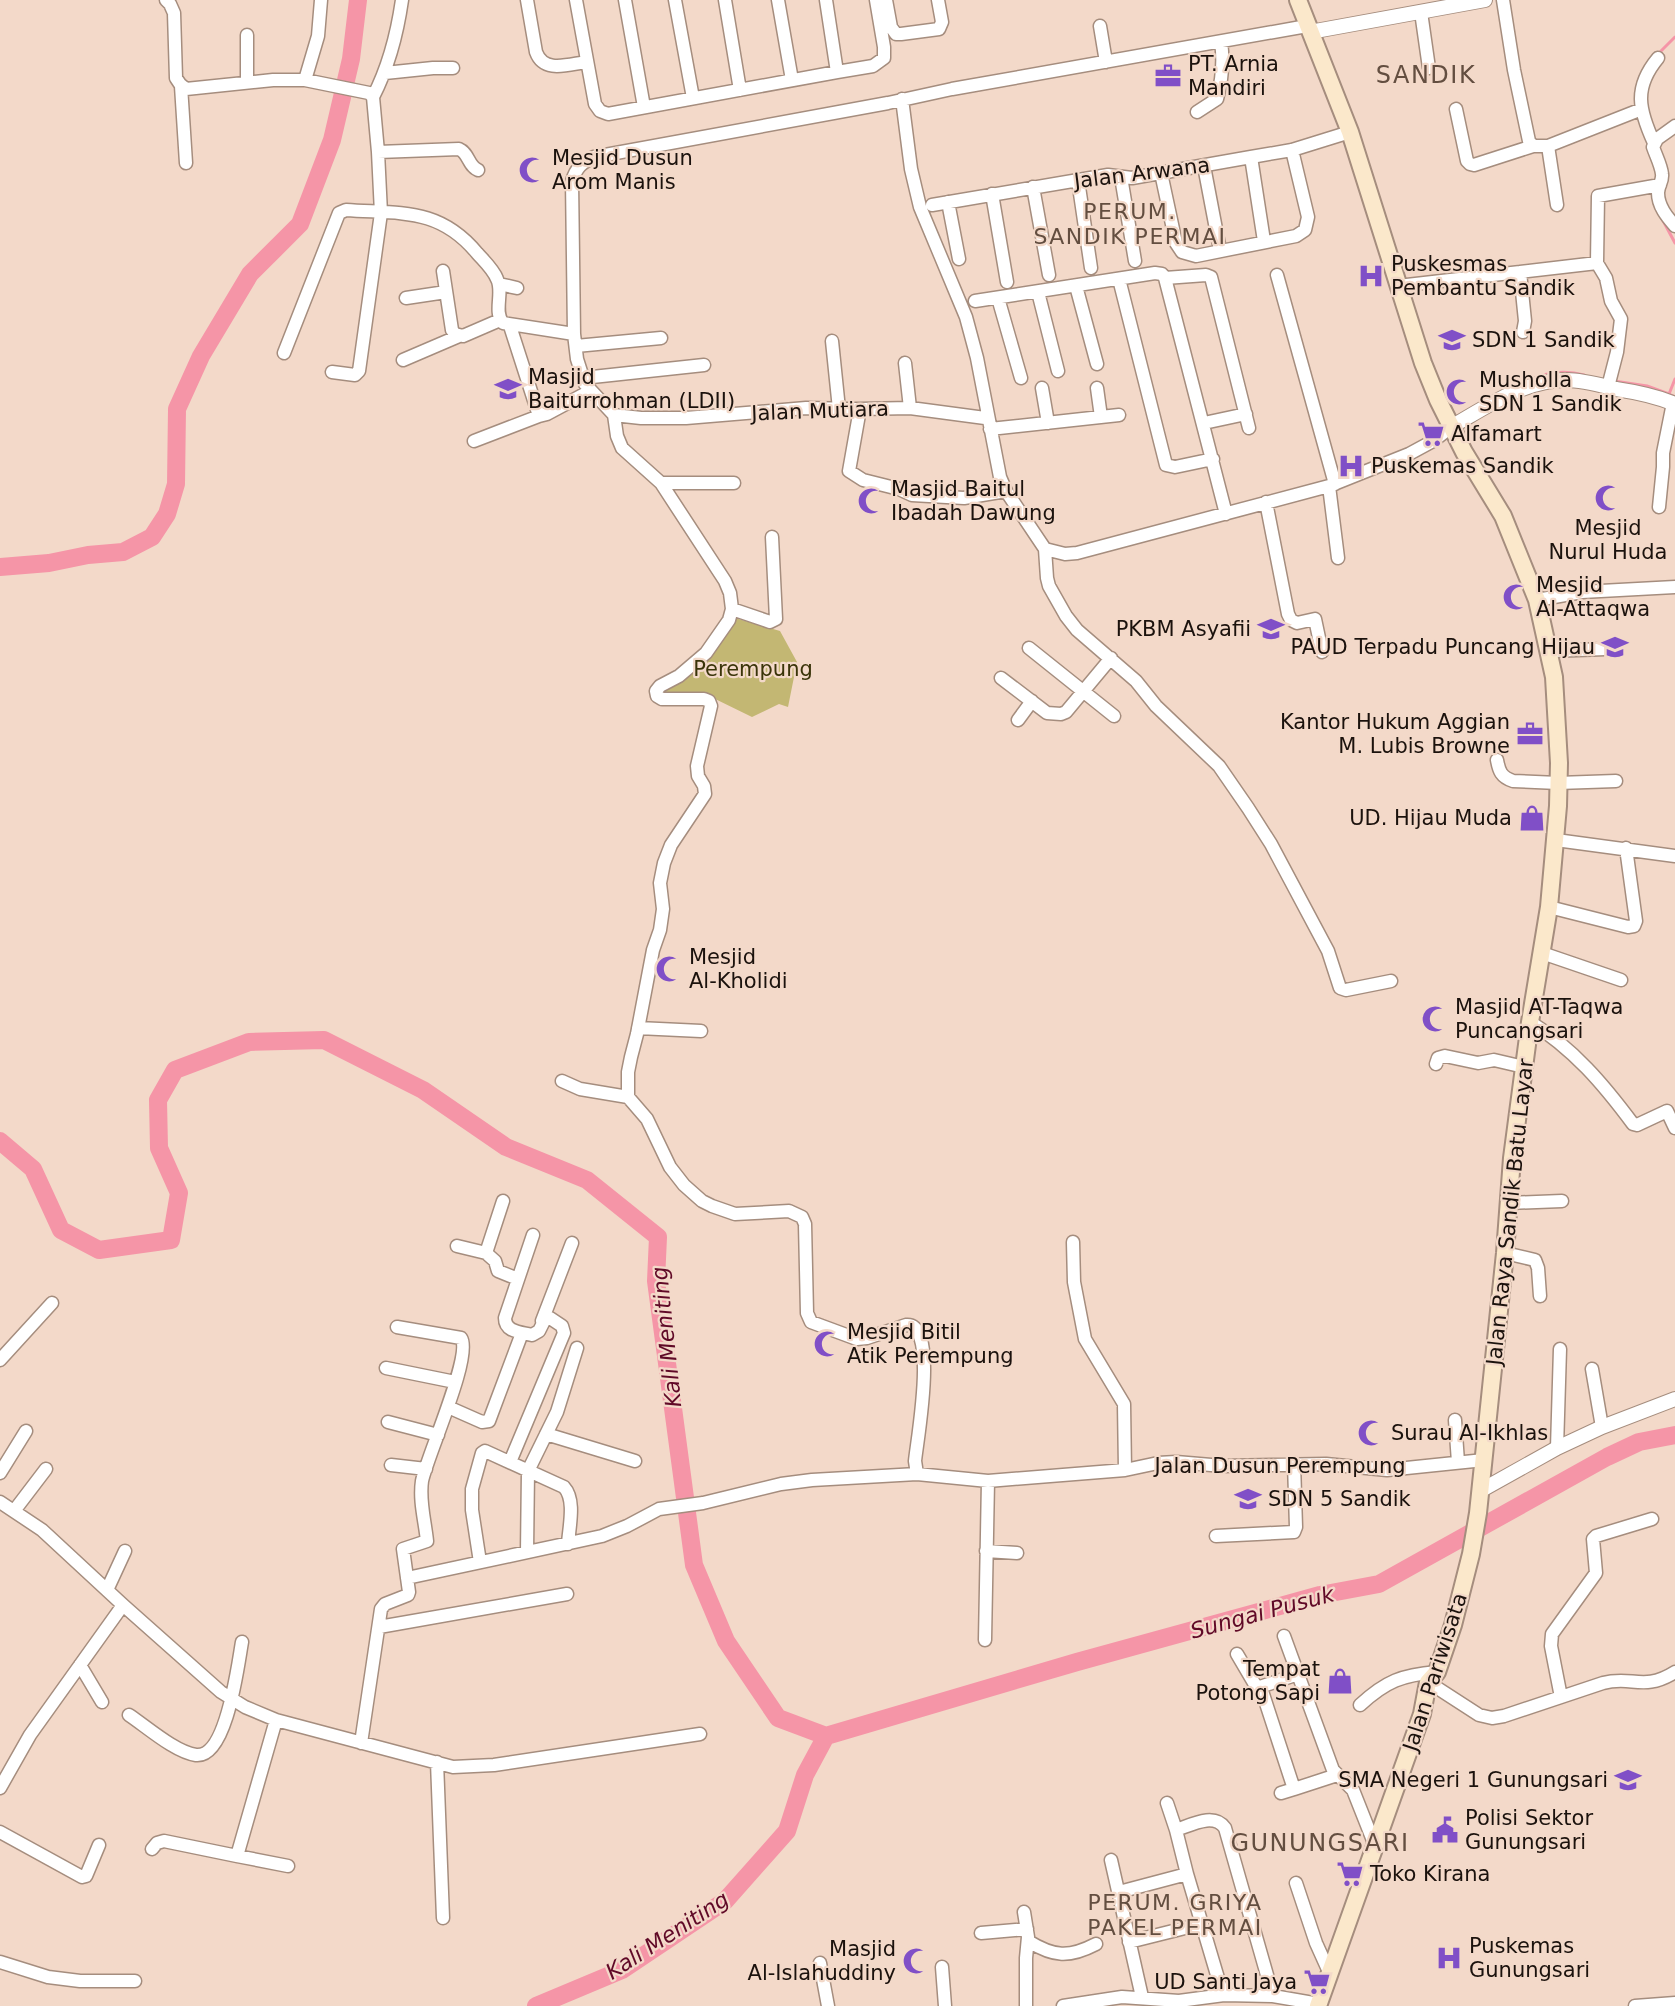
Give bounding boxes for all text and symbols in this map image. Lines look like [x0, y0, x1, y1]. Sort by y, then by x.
place label: PT. Arnia Mandiri [1188, 52, 1279, 100]
office icon: PT. Arnia Mandiri [1153, 61, 1183, 91]
district label: SANDIK [1376, 61, 1476, 89]
place label: Mesjid Dusun Arom Manis [552, 146, 693, 194]
street label: Jalan Arwana [1071, 153, 1211, 194]
mosque icon: Mesjid Dusun Arom Manis [517, 155, 547, 185]
district label: PERUM. SANDIK PERMAI [1033, 199, 1227, 249]
place label: Puskesmas Pembantu Sandik [1391, 252, 1576, 300]
hospital icon: Puskesmas Pembantu Sandik [1356, 261, 1386, 291]
school or university icon: SDN 1 Sandik [1437, 325, 1467, 355]
place label: SDN 1 Sandik [1472, 328, 1616, 352]
place label: Masjid Baiturrohman (LDII) [528, 365, 735, 413]
place label: Musholla SDN 1 Sandik [1479, 368, 1623, 416]
school or university icon: Masjid Baiturrohman (LDII) [493, 374, 523, 404]
mosque icon: Musholla SDN 1 Sandik [1444, 377, 1474, 407]
street label: Jalan Mutiara [749, 397, 889, 425]
supermarket icon: Alfamart [1416, 419, 1446, 449]
place label: Alfamart [1451, 422, 1542, 446]
hospital icon: Puskemas Sandik [1336, 451, 1366, 481]
place label: Puskemas Sandik [1371, 454, 1554, 478]
place label: Masjid Baitul Ibadah Dawung [891, 477, 1056, 525]
mosque icon: Mesjid Nurul Huda [1593, 483, 1623, 513]
mosque icon: Masjid Baitul Ibadah Dawung [856, 486, 886, 516]
place label: Mesjid Nurul Huda [1549, 516, 1667, 564]
place label: Mesjid Al-Attaqwa [1536, 573, 1650, 621]
mosque icon: Mesjid Al-Attaqwa [1501, 582, 1531, 612]
school or university icon: PKBM Asyafii [1256, 614, 1286, 644]
place label: PKBM Asyafii [1116, 617, 1251, 641]
school or university icon: PAUD Terpadu Puncang Hijau [1600, 632, 1630, 662]
place label: PAUD Terpadu Puncang Hijau [1290, 635, 1595, 659]
park label: Perempung [693, 657, 813, 681]
place label: Kantor Hukum Aggian M. Lubis Browne [1280, 710, 1510, 758]
office icon: Kantor Hukum Aggian M. Lubis Browne [1515, 719, 1545, 749]
shop icon: UD. Hijau Muda [1517, 803, 1547, 833]
place label: UD. Hijau Muda [1349, 806, 1512, 830]
place label: Mesjid Al-Kholidi [689, 945, 788, 993]
mosque icon: Mesjid Al-Kholidi [654, 954, 684, 984]
place label: Masjid AT-Taqwa Puncangsari [1455, 995, 1623, 1043]
mosque icon: Masjid AT-Taqwa Puncangsari [1420, 1004, 1450, 1034]
street label: Jalan Raya Sandik Batu Layar [1482, 1057, 1538, 1369]
water label: Kali Meniting [647, 1265, 686, 1409]
place label: Mesjid Bitil Atik Perempung [847, 1320, 1014, 1368]
mosque icon: Mesjid Bitil Atik Perempung [812, 1329, 842, 1359]
mosque icon: Surau Al-Ikhlas [1356, 1418, 1386, 1448]
place label: Surau Al-Ikhlas [1391, 1421, 1548, 1445]
street label: Jalan Dusun Perempung [1152, 1454, 1406, 1478]
school or university icon: SDN 5 Sandik [1233, 1484, 1263, 1514]
place label: SDN 5 Sandik [1268, 1487, 1412, 1511]
water label: Sungai Pusuk [1188, 1581, 1338, 1644]
street label: Jalan Pariwisata [1398, 1590, 1472, 1756]
place label: Tempat Potong Sapi [1195, 1657, 1320, 1705]
shop icon: Tempat Potong Sapi [1325, 1666, 1355, 1696]
school or university icon: SMA Negeri 1 Gunungsari [1613, 1765, 1643, 1795]
place label: SMA Negeri 1 Gunungsari [1338, 1768, 1608, 1792]
place label: Polisi Sektor Gunungsari [1465, 1806, 1593, 1854]
public building icon: Polisi Sektor Gunungsari [1430, 1815, 1460, 1845]
district label: GUNUNGSARI [1230, 1829, 1410, 1857]
supermarket icon: Toko Kirana [1335, 1859, 1365, 1889]
place label: Toko Kirana [1369, 1862, 1490, 1886]
water label: Kali Meniting [601, 1886, 733, 1984]
district label: PERUM. GRIYA PAKEL PERMAI [1087, 1890, 1263, 1940]
place label: Puskemas Gunungsari [1469, 1934, 1590, 1982]
place label: Masjid Al-Islahuddiny [748, 1937, 896, 1985]
hospital icon: Puskemas Gunungsari [1434, 1943, 1464, 1973]
mosque icon: Masjid Al-Islahuddiny [901, 1946, 931, 1976]
supermarket icon: UD Santi Jaya [1302, 1967, 1332, 1997]
place label: UD Santi Jaya [1154, 1970, 1297, 1994]

